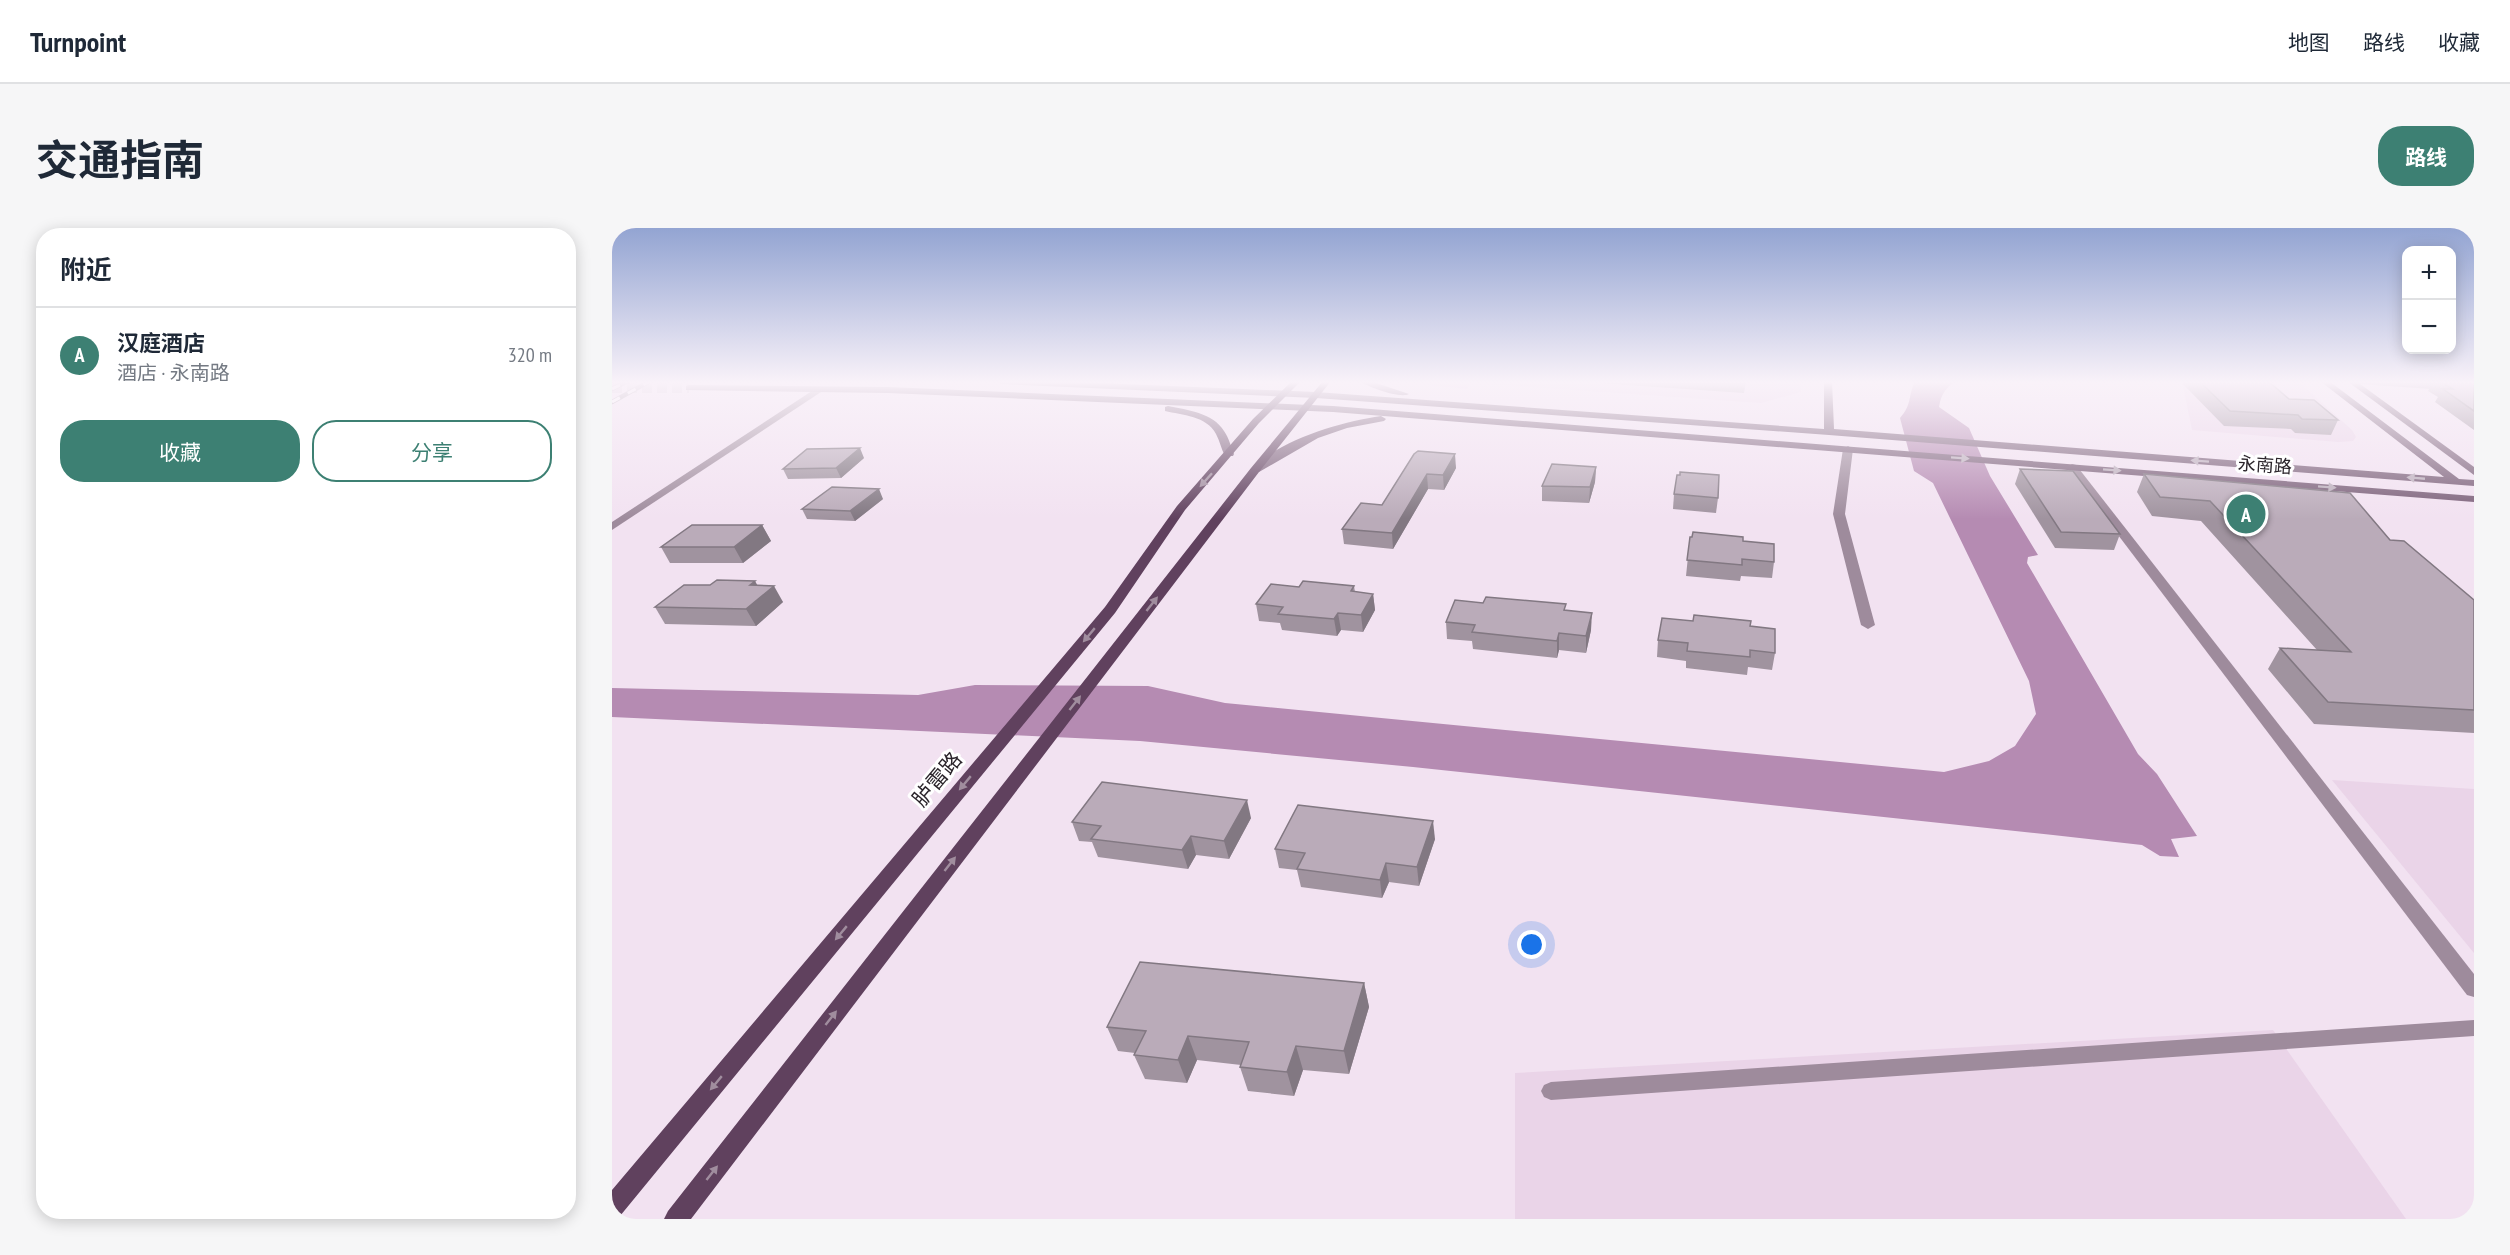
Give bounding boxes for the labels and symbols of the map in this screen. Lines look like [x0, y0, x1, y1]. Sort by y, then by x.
street label: 永南路 [2237, 452, 2293, 478]
one-way arrow [1951, 453, 1970, 463]
one-way arrow [2191, 456, 2210, 466]
one-way arrow [2102, 465, 2121, 475]
one-way arrow [1199, 472, 1213, 487]
one-way arrow [2406, 473, 2425, 483]
one-way arrow [2318, 482, 2337, 491]
pin: A [2226, 492, 2266, 536]
one-way arrow [1145, 596, 1157, 611]
one-way arrow [1083, 627, 1096, 642]
one-way arrow [1068, 696, 1080, 711]
street label: 胪雷路 [906, 746, 968, 812]
one-way arrow [959, 775, 972, 791]
one-way arrow [944, 857, 956, 872]
one-way arrow [834, 925, 847, 941]
your location [1517, 930, 1546, 959]
one-way arrow [825, 1011, 837, 1026]
one-way arrow [710, 1075, 723, 1090]
one-way arrow [705, 1165, 717, 1180]

